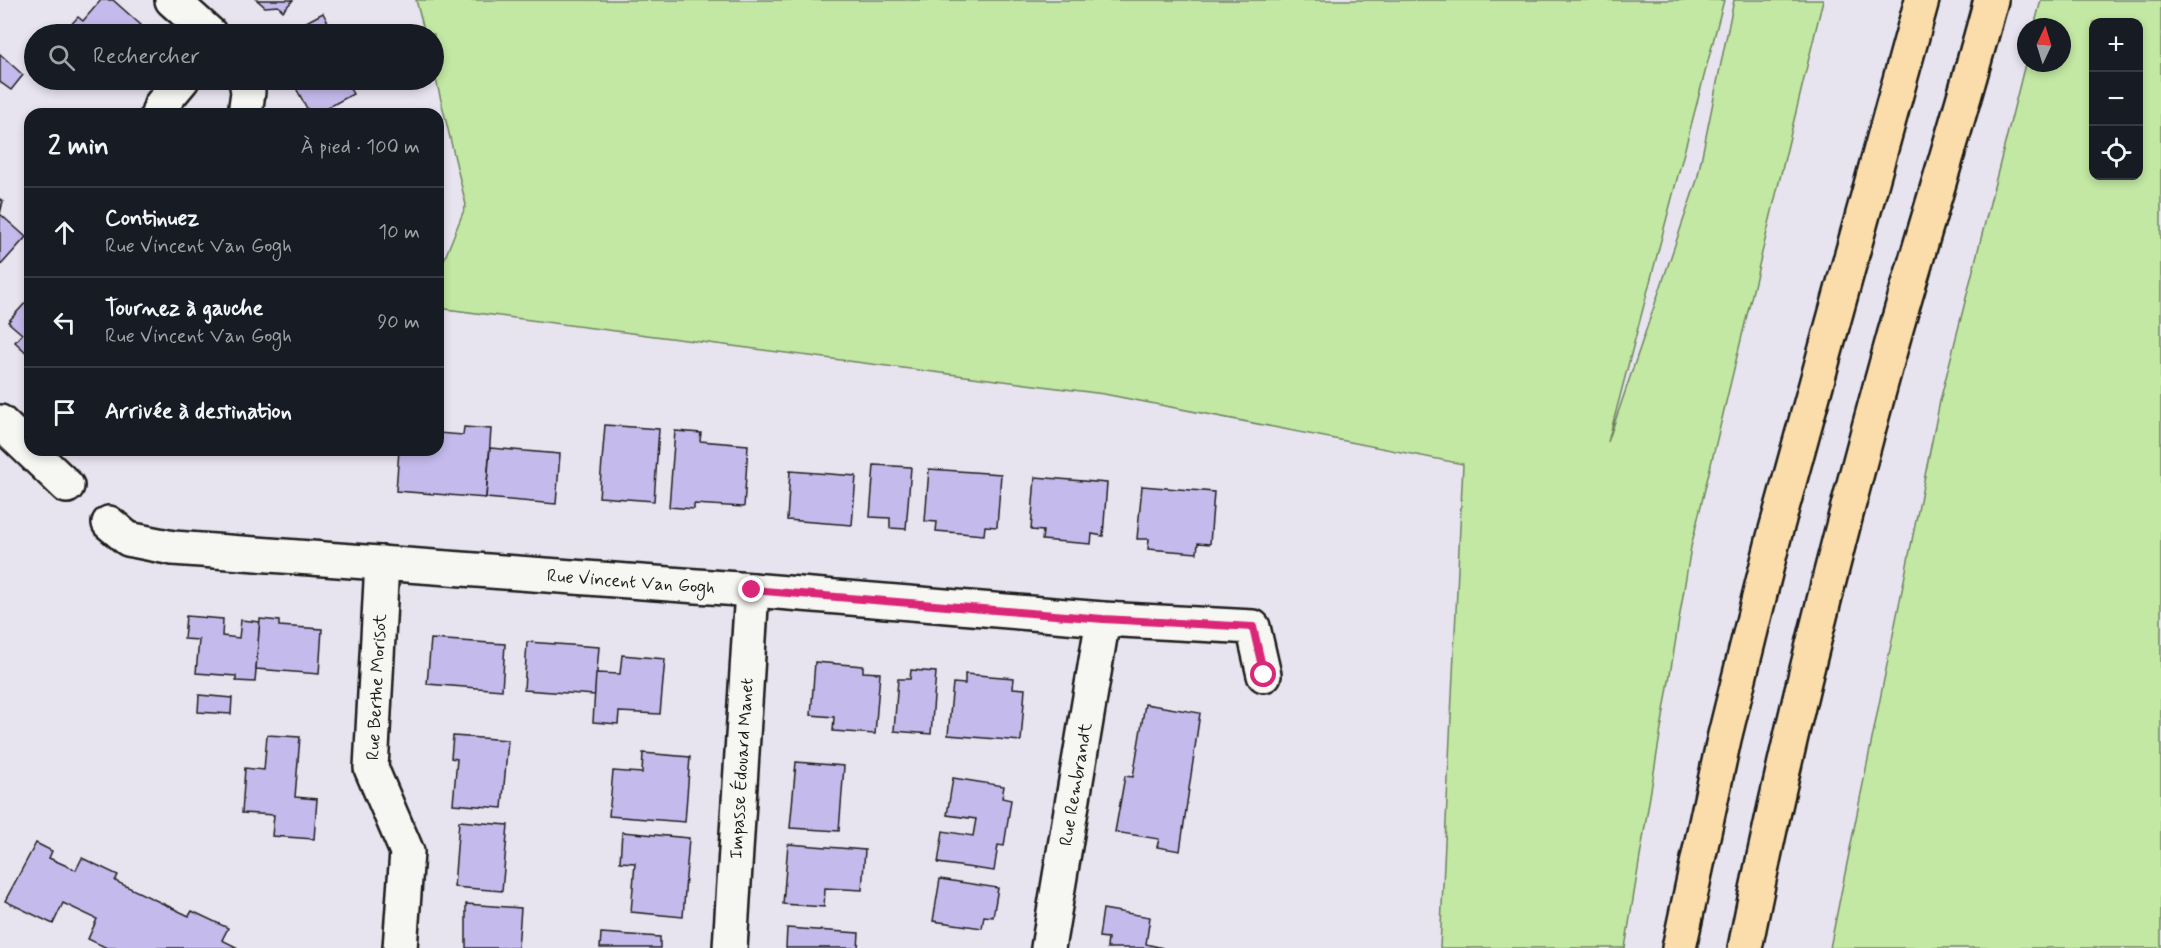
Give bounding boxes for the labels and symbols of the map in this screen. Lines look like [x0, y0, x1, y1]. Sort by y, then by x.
north arrow [2017, 18, 2071, 72]
street label: Rue Vincent Van Gogh [546, 564, 716, 601]
route end [738, 576, 764, 602]
street label: Rue Berthe Morisot [361, 613, 393, 761]
route start [1250, 661, 1276, 687]
street label: Impasse Édouard Manet [725, 677, 760, 860]
street label: Rue Rembrandt [1054, 721, 1099, 848]

